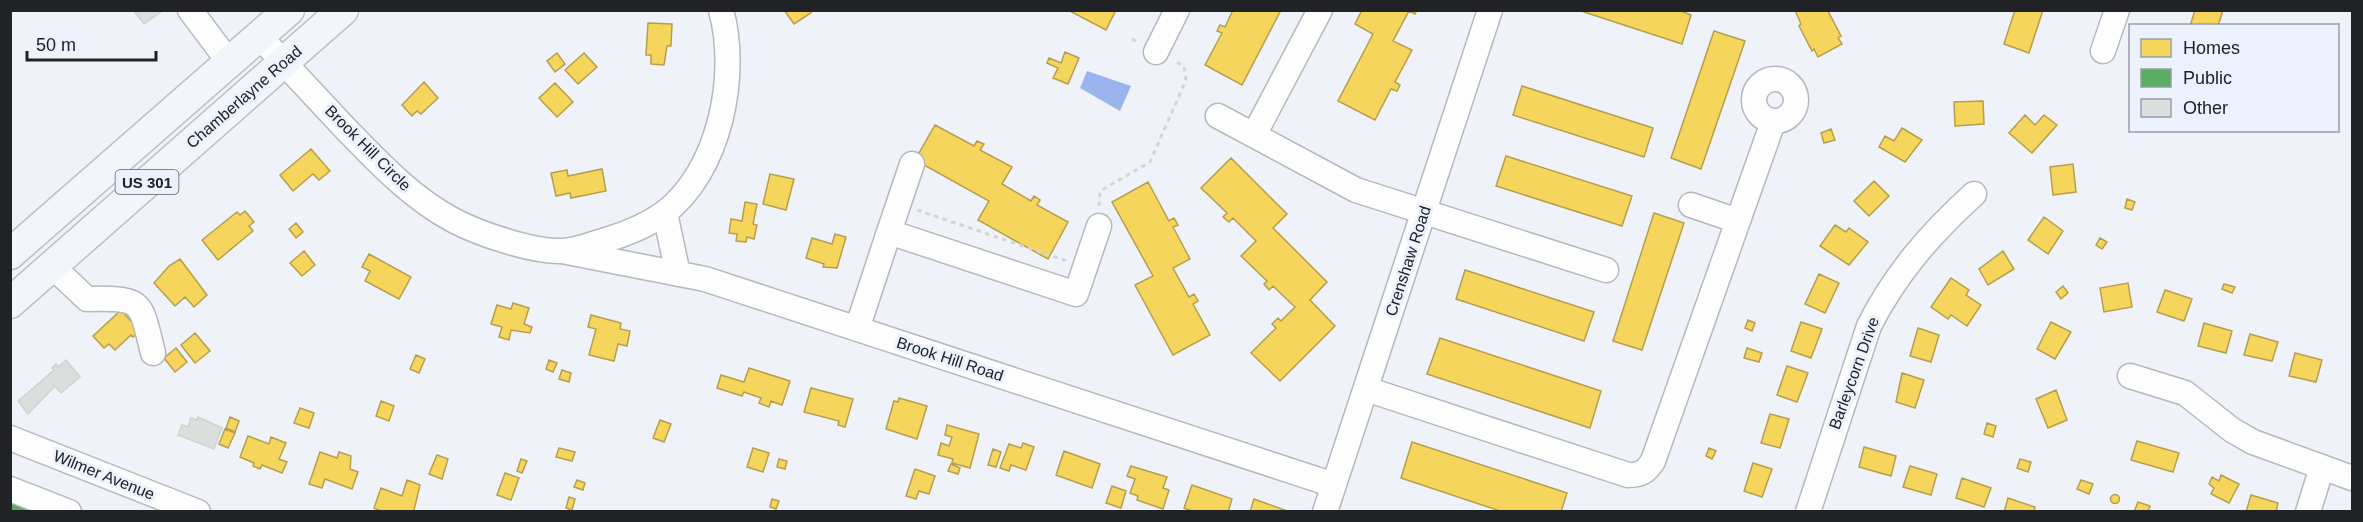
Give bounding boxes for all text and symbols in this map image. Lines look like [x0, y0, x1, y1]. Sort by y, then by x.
scale bar [27, 24, 156, 62]
legend [2129, 24, 2339, 132]
text: 50 m [36, 35, 76, 55]
text: Homes [2183, 38, 2240, 58]
street label: Chamberlayne Road [183, 42, 305, 152]
text: Public [2183, 68, 2232, 88]
text: Other [2183, 98, 2228, 118]
street label: Brook Hill Circle [322, 102, 414, 194]
road number: US 301 [116, 170, 178, 194]
street label: Crenshaw Road [1382, 204, 1434, 318]
street label: Barleycorn Drive [1826, 314, 1882, 431]
street label: Brook Hill Road [895, 334, 1005, 384]
street label: Wilmer Avenue [51, 447, 157, 503]

